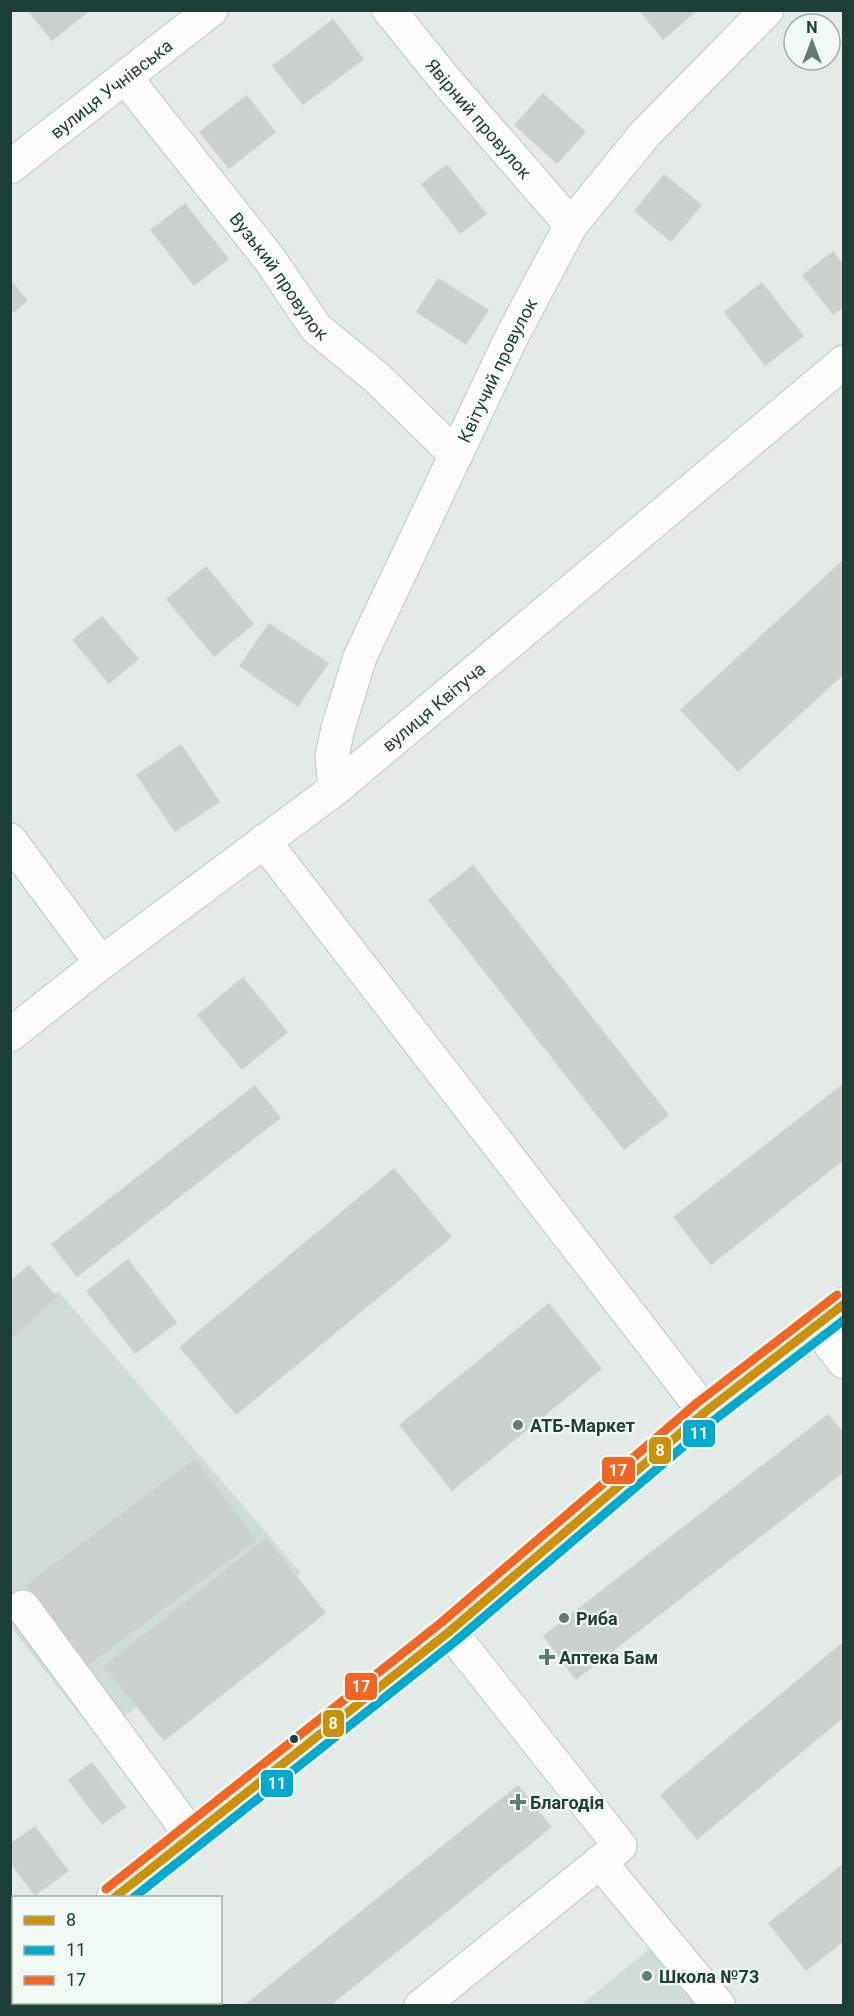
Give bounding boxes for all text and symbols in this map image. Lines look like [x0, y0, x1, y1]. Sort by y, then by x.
north arrow [782, 12, 842, 72]
text: N [806, 18, 818, 37]
street label: вулиця Учнівська [46, 34, 176, 142]
street label: Явірний провулок [422, 54, 537, 183]
street label: Вузький провулок [226, 208, 333, 345]
street label: Квітучий провулок [453, 294, 541, 446]
street label: вулиця Квітуча [378, 658, 489, 756]
place label: АТБ-Маркет [530, 1415, 635, 1436]
marker: АТБ-Маркет [511, 1418, 525, 1432]
line badge: 11 [682, 1419, 716, 1448]
text: 11 [690, 1424, 708, 1443]
line badge: 8 [648, 1436, 672, 1465]
text: 8 [655, 1441, 665, 1460]
line badge: 17 [601, 1456, 636, 1485]
text: 17 [609, 1461, 627, 1480]
place label: Риба [576, 1608, 618, 1629]
marker: Риба [557, 1611, 571, 1625]
place label: Аптека Бам [559, 1647, 658, 1668]
marker: Аптека Бам [540, 1650, 554, 1664]
line badge: 17 [344, 1672, 378, 1701]
text: 17 [352, 1677, 370, 1696]
line badge: 8 [322, 1709, 345, 1738]
text: 8 [328, 1714, 338, 1733]
unlabelled marker [288, 1733, 300, 1745]
line badge: 11 [260, 1769, 294, 1798]
text: 11 [268, 1774, 286, 1793]
place label: Благодія [530, 1792, 604, 1813]
marker: Благодія [511, 1795, 525, 1809]
legend [12, 1896, 222, 2004]
text: 8 [66, 1909, 76, 1930]
text: 11 [66, 1939, 86, 1960]
place label: Школа №73 [659, 1966, 759, 1987]
text: 17 [66, 1969, 86, 1990]
marker: Школа №73 [640, 1969, 654, 1983]

